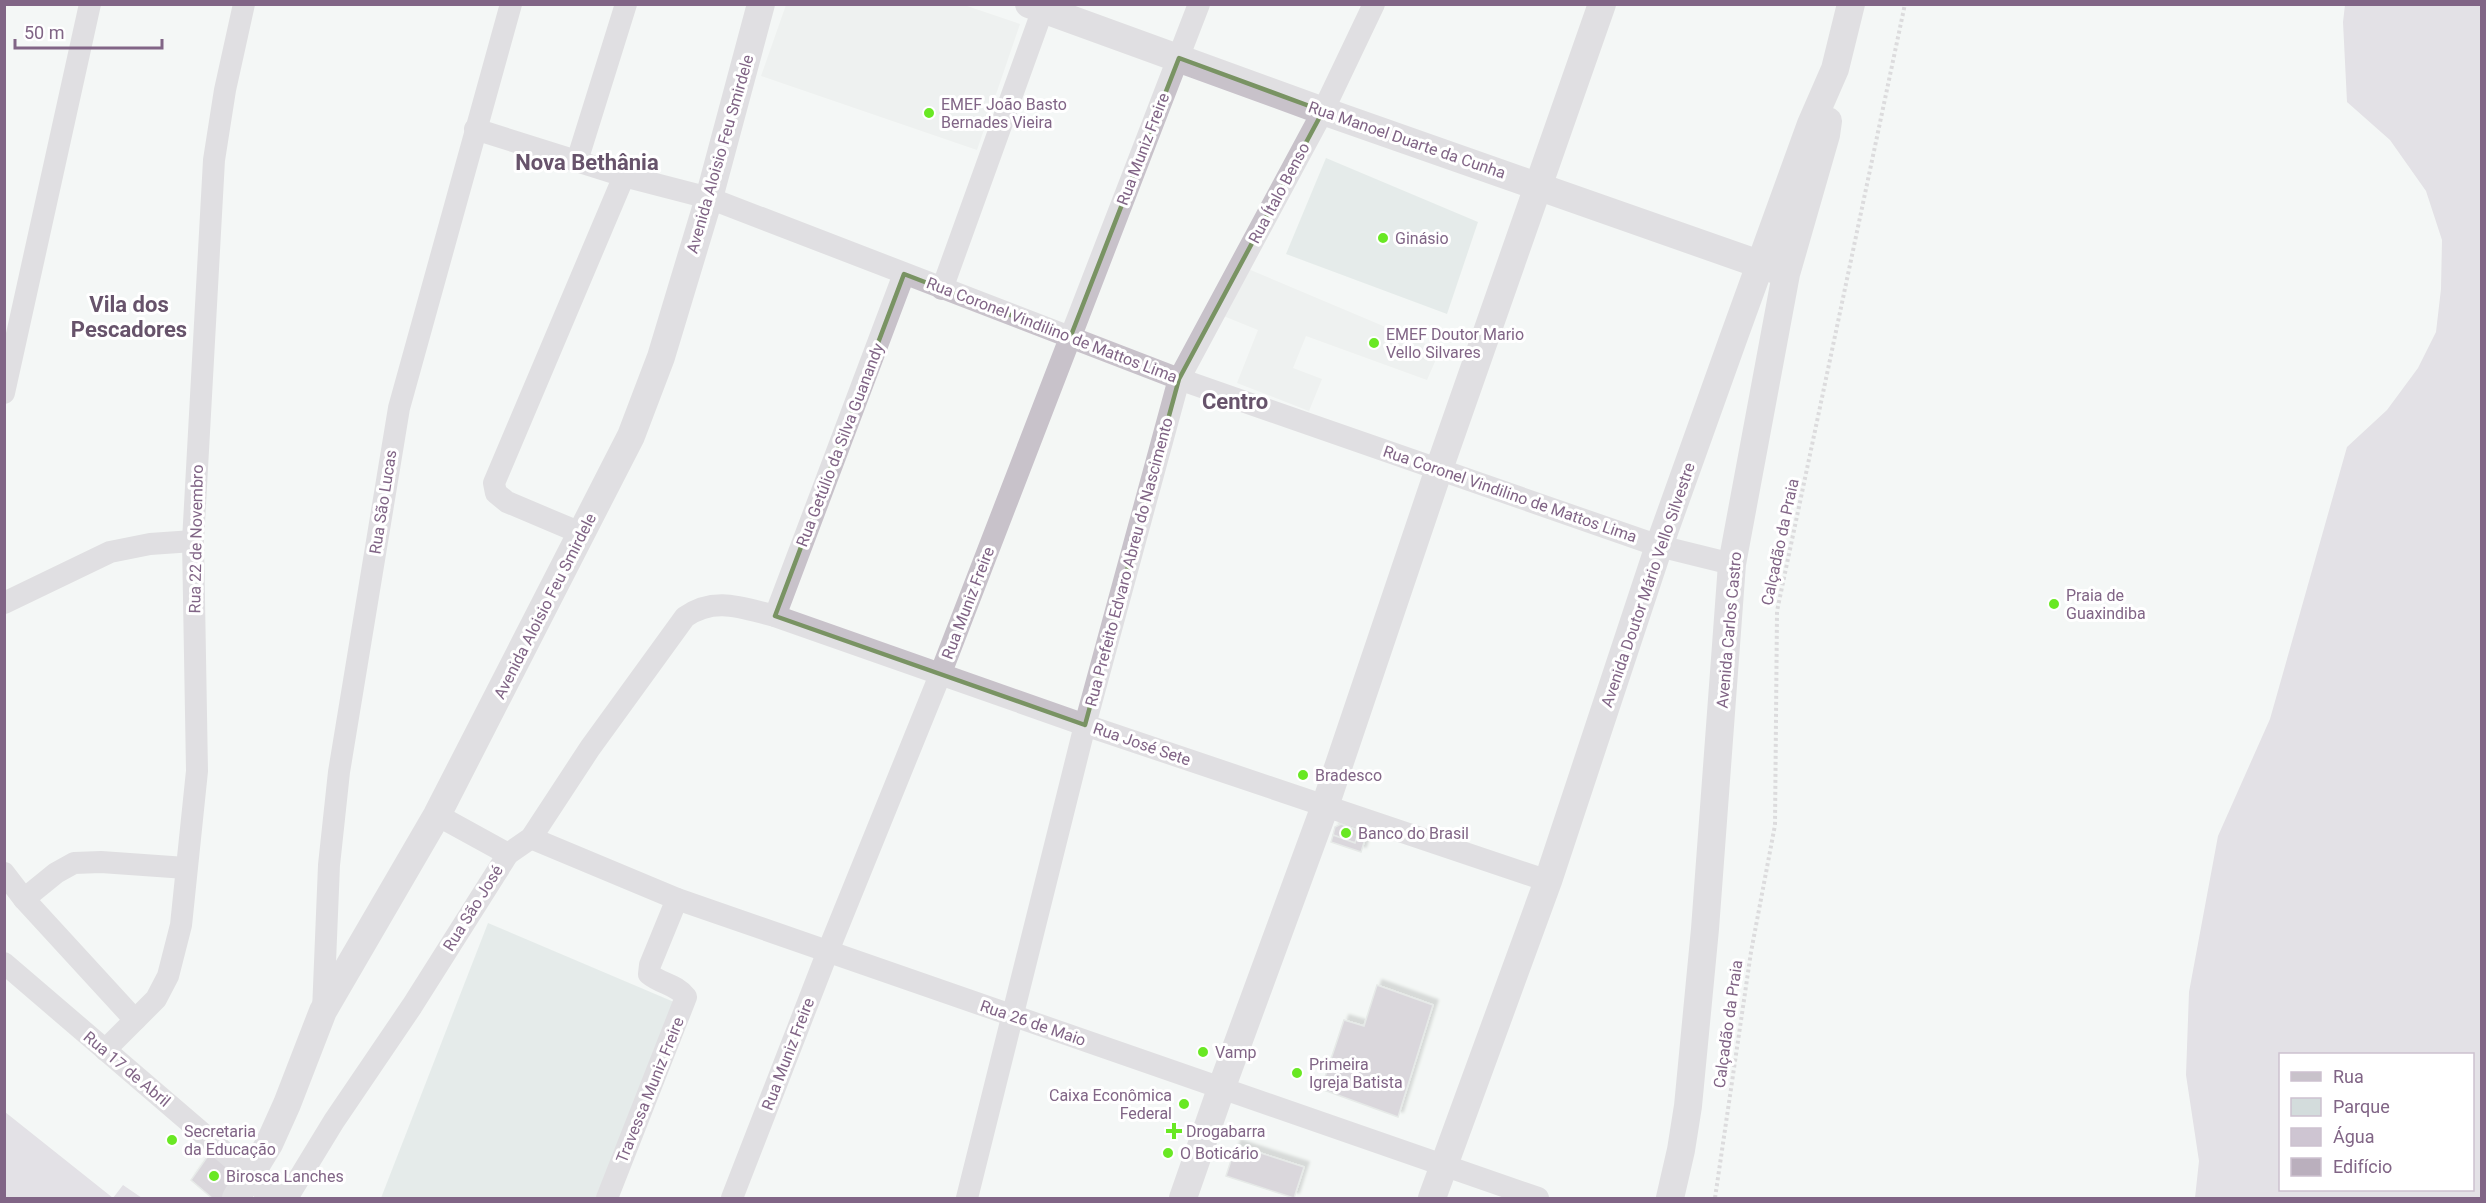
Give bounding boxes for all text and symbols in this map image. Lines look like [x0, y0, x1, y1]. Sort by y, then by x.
scale bar [15, 12, 162, 50]
text: 50 m [24, 22, 64, 43]
street label: Avenida Aloisio Feu Smirdele [683, 53, 757, 255]
street label: Rua Muniz Freire [1113, 90, 1173, 208]
place label: EMEF João Basto Bernades Vieira [941, 95, 1067, 132]
street label: Rua Manoel Duarte da Cunha [1306, 97, 1508, 183]
marker: EMEF João Basto Bernades Vieira [922, 106, 936, 120]
street label: Rua Ítalo Benso [1244, 139, 1314, 247]
district label: Nova Bethânia [515, 150, 659, 175]
place label: Ginásio [1395, 229, 1449, 248]
marker: Ginásio [1376, 231, 1390, 245]
street label: Rua Coronel Vindilino de Mattos Lima [924, 273, 1180, 387]
district label: Vila dos Pescadores [71, 292, 187, 342]
place label: EMEF Doutor Mario Vello Silvares [1386, 325, 1524, 362]
marker: EMEF Doutor Mario Vello Silvares [1367, 336, 1381, 350]
street label: Rua Getúlio da Silva Guanandy [792, 340, 888, 549]
district label: Centro [1202, 389, 1268, 414]
street label: Rua Prefeito Edvaro Abreu do Nascimento [1081, 416, 1177, 708]
street label: Rua Coronel Vindilino de Mattos Lima [1381, 442, 1639, 546]
street label: Rua São Lucas [365, 449, 401, 555]
street label: Avenida Doutor Mário Vello Silvestre [1597, 460, 1699, 710]
street label: Rua 22 de Novembro [185, 464, 207, 614]
street label: Calçadão da Praia [1757, 477, 1803, 607]
street label: Avenida Aloisio Feu Smirdele [490, 510, 600, 702]
street label: Rua Muniz Freire [938, 544, 998, 662]
street label: Avenida Carlos Castro [1713, 551, 1745, 709]
place label: Praia de Guaxindiba [2066, 586, 2146, 623]
marker: Praia de Guaxindiba [2047, 597, 2061, 611]
street label: Rua José Sete [1091, 718, 1193, 770]
place label: Bradesco [1315, 766, 1382, 785]
marker: Bradesco [1296, 768, 1310, 782]
place label: Banco do Brasil [1358, 824, 1469, 843]
marker: Banco do Brasil [1339, 826, 1353, 840]
street label: Rua São José [439, 862, 507, 954]
street label: Calçadão da Praia [1710, 959, 1746, 1089]
street label: Rua Muniz Freire [758, 995, 818, 1113]
street label: Rua 26 de Maio [978, 996, 1088, 1050]
street label: Travessa Muniz Freire [612, 1014, 688, 1166]
street label: Rua 17 de Abril [80, 1027, 174, 1111]
place label: Vamp [1215, 1043, 1257, 1062]
marker: Vamp [1196, 1045, 1210, 1059]
legend [2279, 1053, 2474, 1191]
place label: Primeira Igreja Batista [1309, 1055, 1403, 1092]
marker: Primeira Igreja Batista [1290, 1066, 1304, 1080]
text: Rua [2333, 1066, 2364, 1087]
place label: Caixa Econômica Federal [1049, 1086, 1172, 1123]
text: Parque [2333, 1096, 2390, 1117]
marker: Caixa Econômica Federal [1177, 1097, 1191, 1111]
place label: Secretaria da Educação [184, 1122, 276, 1159]
place label: Drogabarra [1186, 1122, 1266, 1141]
marker: Drogabarra [1167, 1124, 1181, 1138]
text: Água [2333, 1126, 2375, 1147]
marker: Secretaria da Educação [165, 1133, 179, 1147]
place label: O Boticário [1180, 1144, 1259, 1163]
marker: O Boticário [1161, 1146, 1175, 1160]
text: Edifício [2333, 1156, 2392, 1177]
place label: Birosca Lanches [226, 1167, 344, 1186]
marker: Birosca Lanches [207, 1169, 221, 1183]

